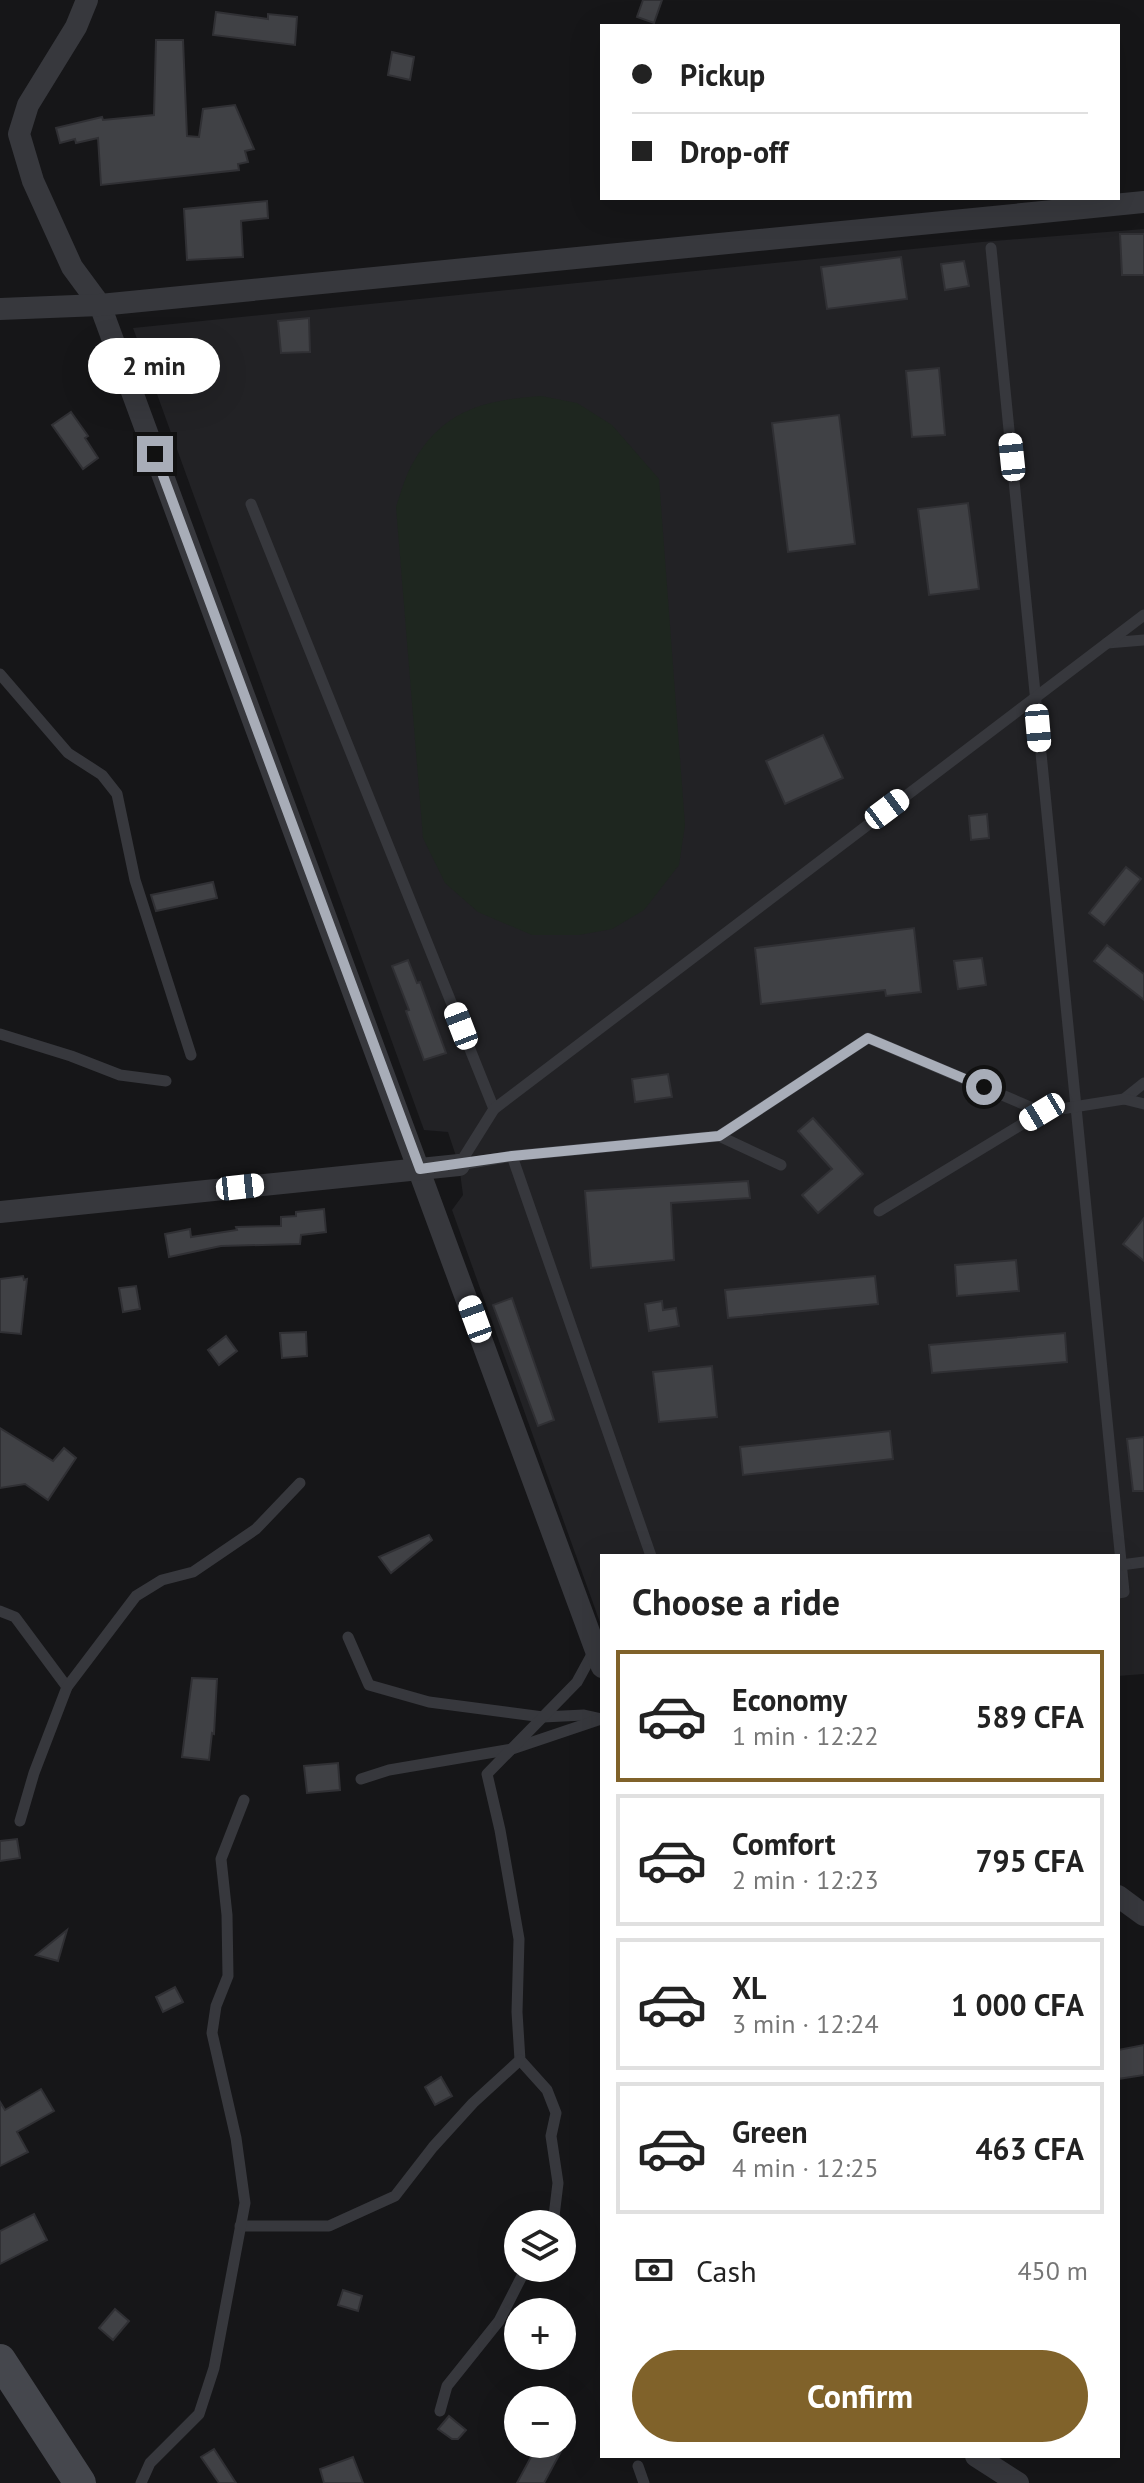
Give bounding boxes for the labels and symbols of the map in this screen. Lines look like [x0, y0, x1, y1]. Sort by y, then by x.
callout: 2 min [89, 338, 221, 394]
car [998, 432, 1026, 482]
route end [137, 436, 173, 472]
car [1024, 703, 1052, 753]
car [861, 785, 913, 833]
car [441, 999, 481, 1053]
route start [966, 1069, 1002, 1105]
car [1015, 1089, 1069, 1135]
car [215, 1173, 265, 1201]
car [456, 1292, 494, 1346]

